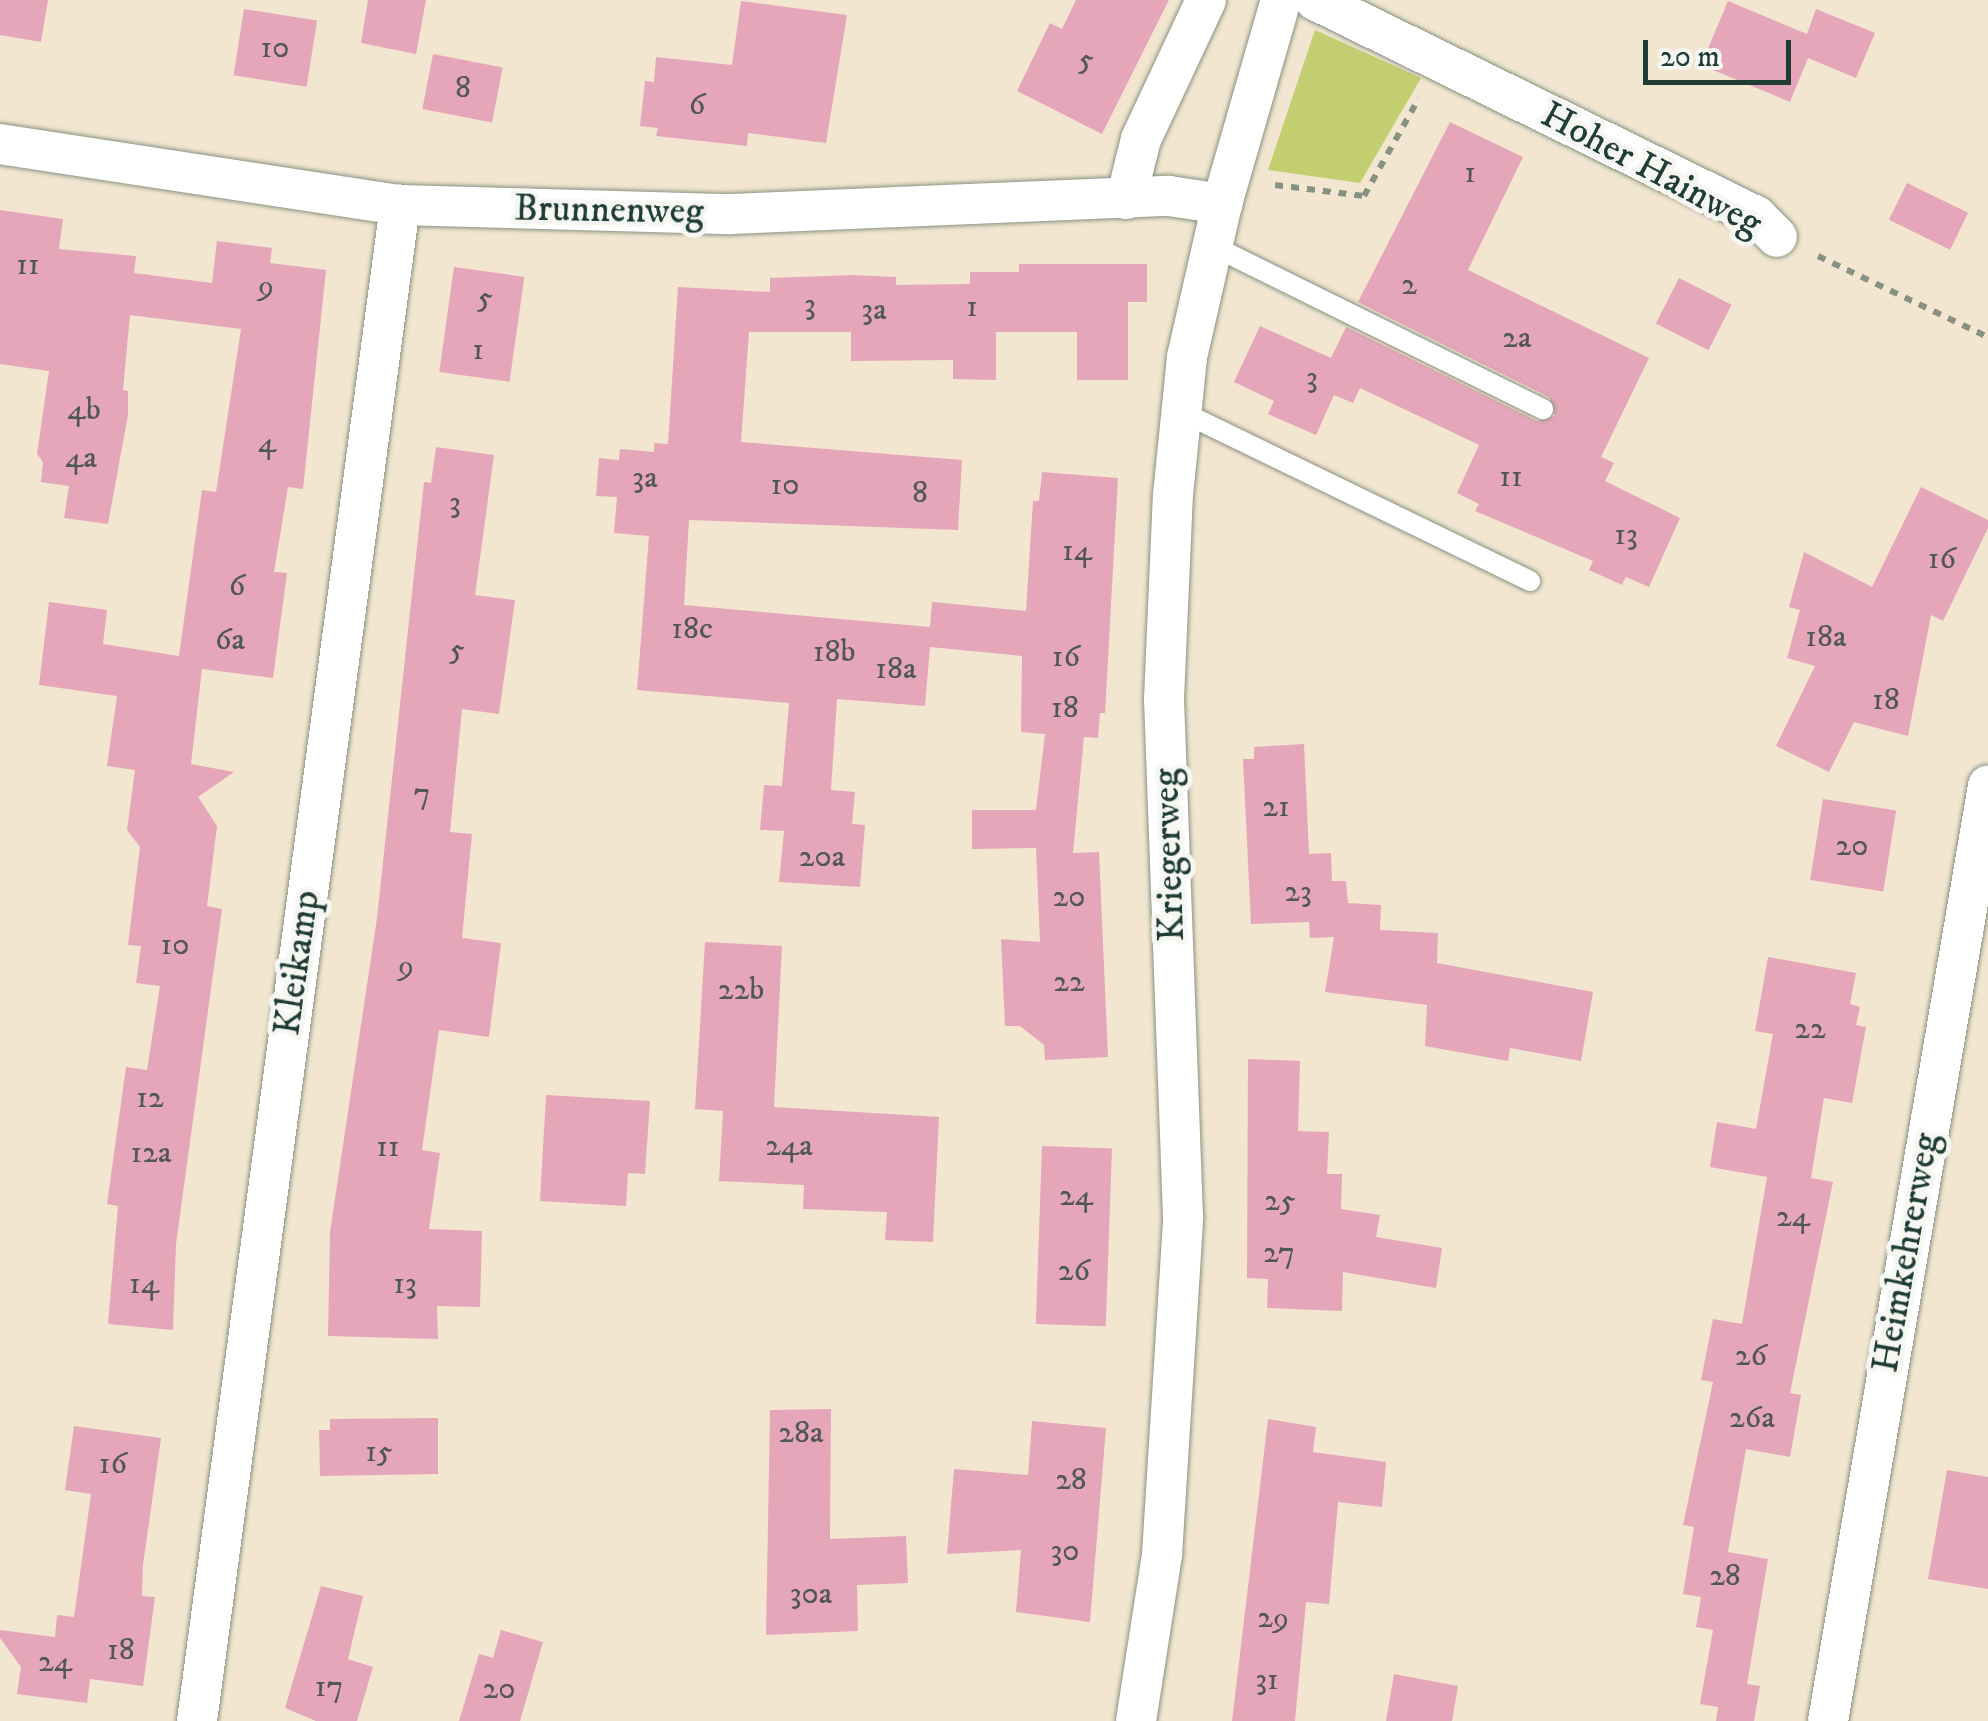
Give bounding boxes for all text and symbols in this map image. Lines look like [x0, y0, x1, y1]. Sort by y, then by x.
scale bar [1648, 20, 1796, 82]
house number: 10 [261, 29, 289, 67]
text: 20 m [1660, 39, 1720, 76]
house number: 5 [1078, 41, 1094, 79]
house number: 8 [455, 69, 471, 107]
house number: 6 [689, 86, 705, 124]
street label: Hoher Hainweg [1533, 93, 1769, 247]
house number: 1 [1464, 154, 1476, 192]
street label: Brunnenweg [514, 187, 704, 235]
house number: 11 [16, 246, 40, 284]
house number: 2 [1401, 266, 1417, 304]
house number: 9 [258, 267, 274, 305]
house number: 5 [477, 279, 493, 317]
house number: 3 [804, 286, 816, 324]
house number: 1 [966, 288, 978, 326]
house number: 3a [861, 291, 887, 329]
house number: 2a [1502, 319, 1532, 357]
house number: 1 [472, 331, 484, 369]
house number: 3 [1306, 359, 1318, 397]
house number: 4b [67, 391, 101, 429]
house number: 4 [258, 424, 276, 462]
house number: 4a [65, 439, 97, 477]
house number: 11 [1499, 458, 1523, 496]
house number: 3a [632, 459, 658, 497]
house number: 10 [771, 466, 799, 504]
house number: 8 [912, 474, 928, 512]
house number: 3 [449, 484, 461, 522]
house number: 13 [1614, 516, 1638, 554]
house number: 14 [1062, 532, 1092, 570]
house number: 16 [1928, 540, 1956, 578]
house number: 6 [229, 567, 245, 605]
house number: 18c [671, 610, 713, 648]
house number: 18a [1805, 618, 1847, 656]
house number: 6a [215, 621, 245, 659]
house number: 5 [449, 631, 465, 669]
house number: 18b [813, 633, 855, 671]
house number: 16 [1052, 638, 1080, 676]
house number: 18a [875, 650, 917, 688]
house number: 18 [1872, 681, 1900, 719]
house number: 18 [1051, 689, 1079, 727]
street label: Kriegerweg [1144, 767, 1196, 943]
house number: 7 [414, 775, 430, 813]
house number: 21 [1262, 788, 1290, 826]
house number: 20 [1836, 827, 1868, 865]
house number: 20a [799, 838, 845, 876]
house number: 23 [1284, 873, 1312, 911]
house number: 20 [1053, 878, 1085, 916]
street label: Kleikamp [265, 887, 331, 1039]
house number: 10 [161, 926, 189, 964]
house number: 9 [398, 947, 414, 985]
house number: 22 [1053, 963, 1085, 1001]
house number: 22b [718, 971, 764, 1009]
house number: 22 [1794, 1010, 1826, 1048]
house number: 12 [136, 1079, 164, 1117]
house number: 24a [765, 1127, 813, 1165]
house number: 11 [376, 1128, 400, 1166]
street label: Heimkehrerweg [1863, 1130, 1951, 1376]
house number: 12a [130, 1134, 172, 1172]
house number: 24 [1059, 1177, 1093, 1215]
house number: 25 [1264, 1182, 1296, 1220]
house number: 24 [1776, 1198, 1810, 1236]
house number: 27 [1263, 1234, 1295, 1272]
house number: 26 [1058, 1252, 1090, 1290]
house number: 14 [129, 1265, 159, 1303]
house number: 13 [393, 1265, 417, 1303]
house number: 26 [1735, 1337, 1767, 1375]
house number: 26a [1729, 1399, 1775, 1437]
house number: 28a [778, 1414, 824, 1452]
house number: 15 [365, 1433, 393, 1471]
house number: 16 [99, 1445, 127, 1483]
house number: 28 [1055, 1461, 1087, 1499]
house number: 30 [1050, 1532, 1080, 1570]
house number: 28 [1709, 1557, 1741, 1595]
house number: 30a [790, 1575, 832, 1613]
house number: 29 [1257, 1599, 1289, 1637]
house number: 18 [107, 1631, 135, 1669]
house number: 24 [38, 1643, 72, 1681]
house number: 31 [1255, 1661, 1279, 1699]
house number: 17 [315, 1668, 343, 1706]
house number: 20 [483, 1670, 515, 1708]

